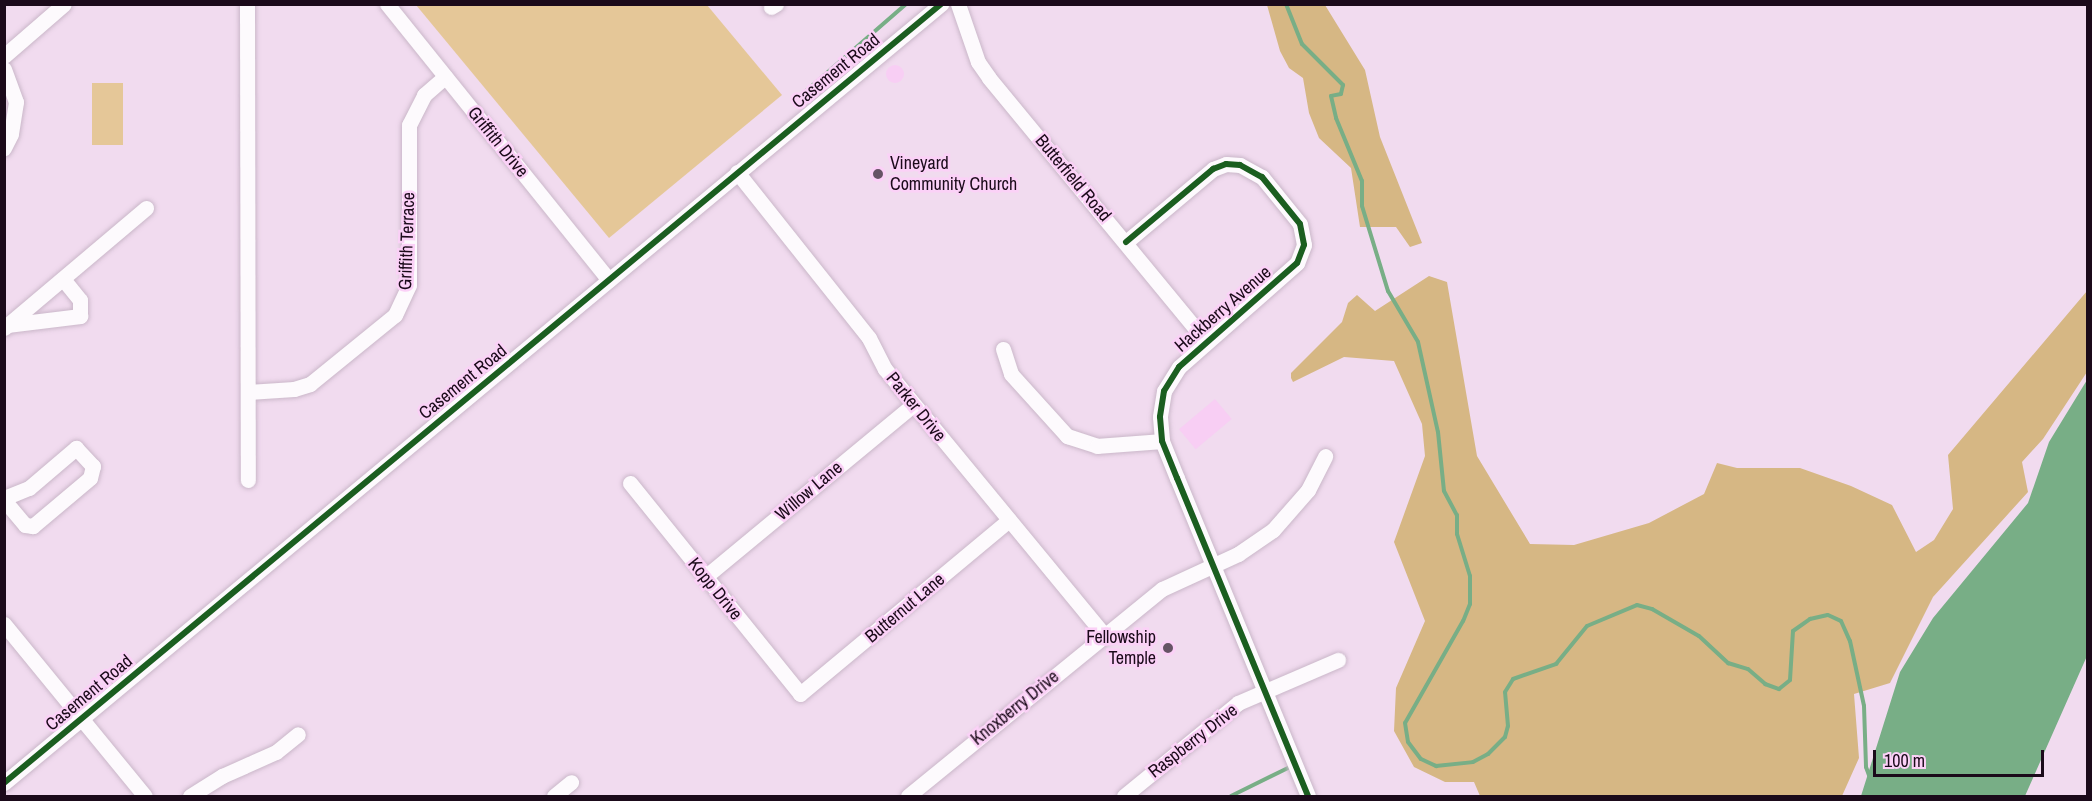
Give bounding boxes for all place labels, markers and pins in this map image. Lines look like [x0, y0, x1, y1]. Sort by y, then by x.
place label: Vineyard Community Church [890, 153, 1017, 195]
marker: Vineyard Community Church [871, 167, 885, 181]
place label: Fellowship Temple [1086, 627, 1156, 670]
marker: Fellowship Temple [1161, 641, 1175, 655]

